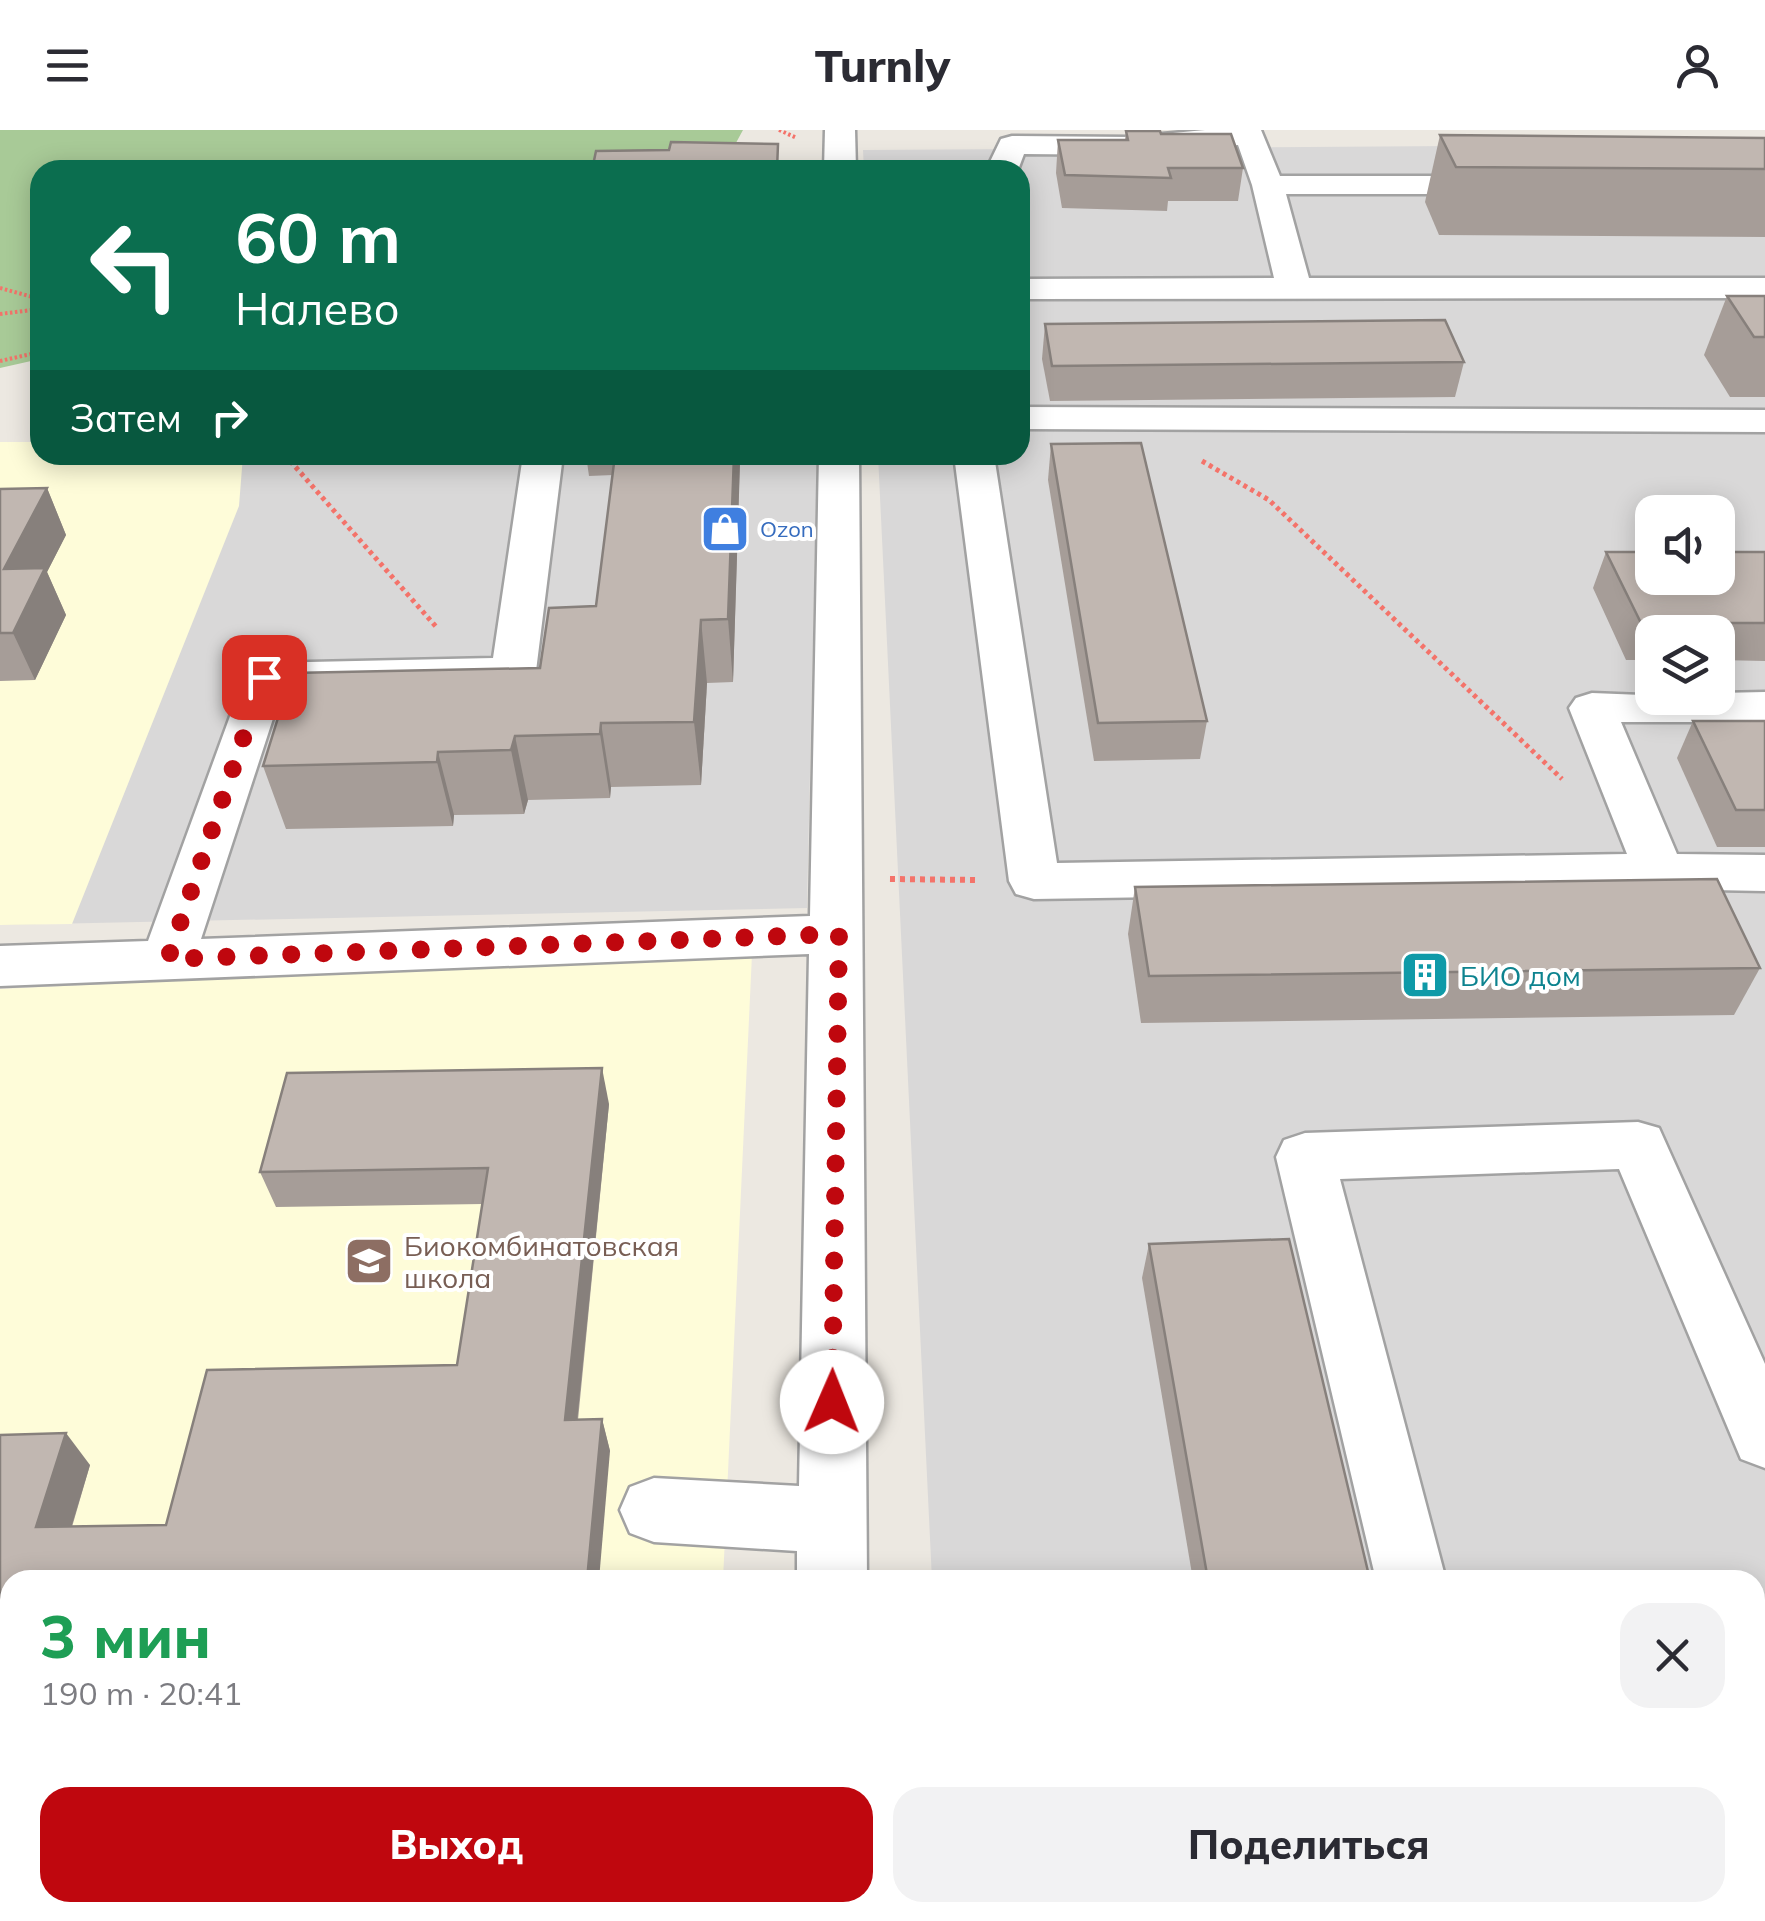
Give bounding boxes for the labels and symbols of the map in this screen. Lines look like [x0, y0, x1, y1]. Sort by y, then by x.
shop icon: Ozon [699, 503, 751, 555]
place label: Ozon [760, 515, 814, 543]
pin [222, 635, 307, 720]
building icon: БИО дом [1399, 949, 1451, 1001]
place label: БИО дом [1460, 958, 1581, 993]
place label: Биокомбинатовская школа [404, 1228, 679, 1295]
school or university icon: Биокомбинатовская школа [343, 1235, 395, 1287]
position arrow [780, 1350, 884, 1454]

